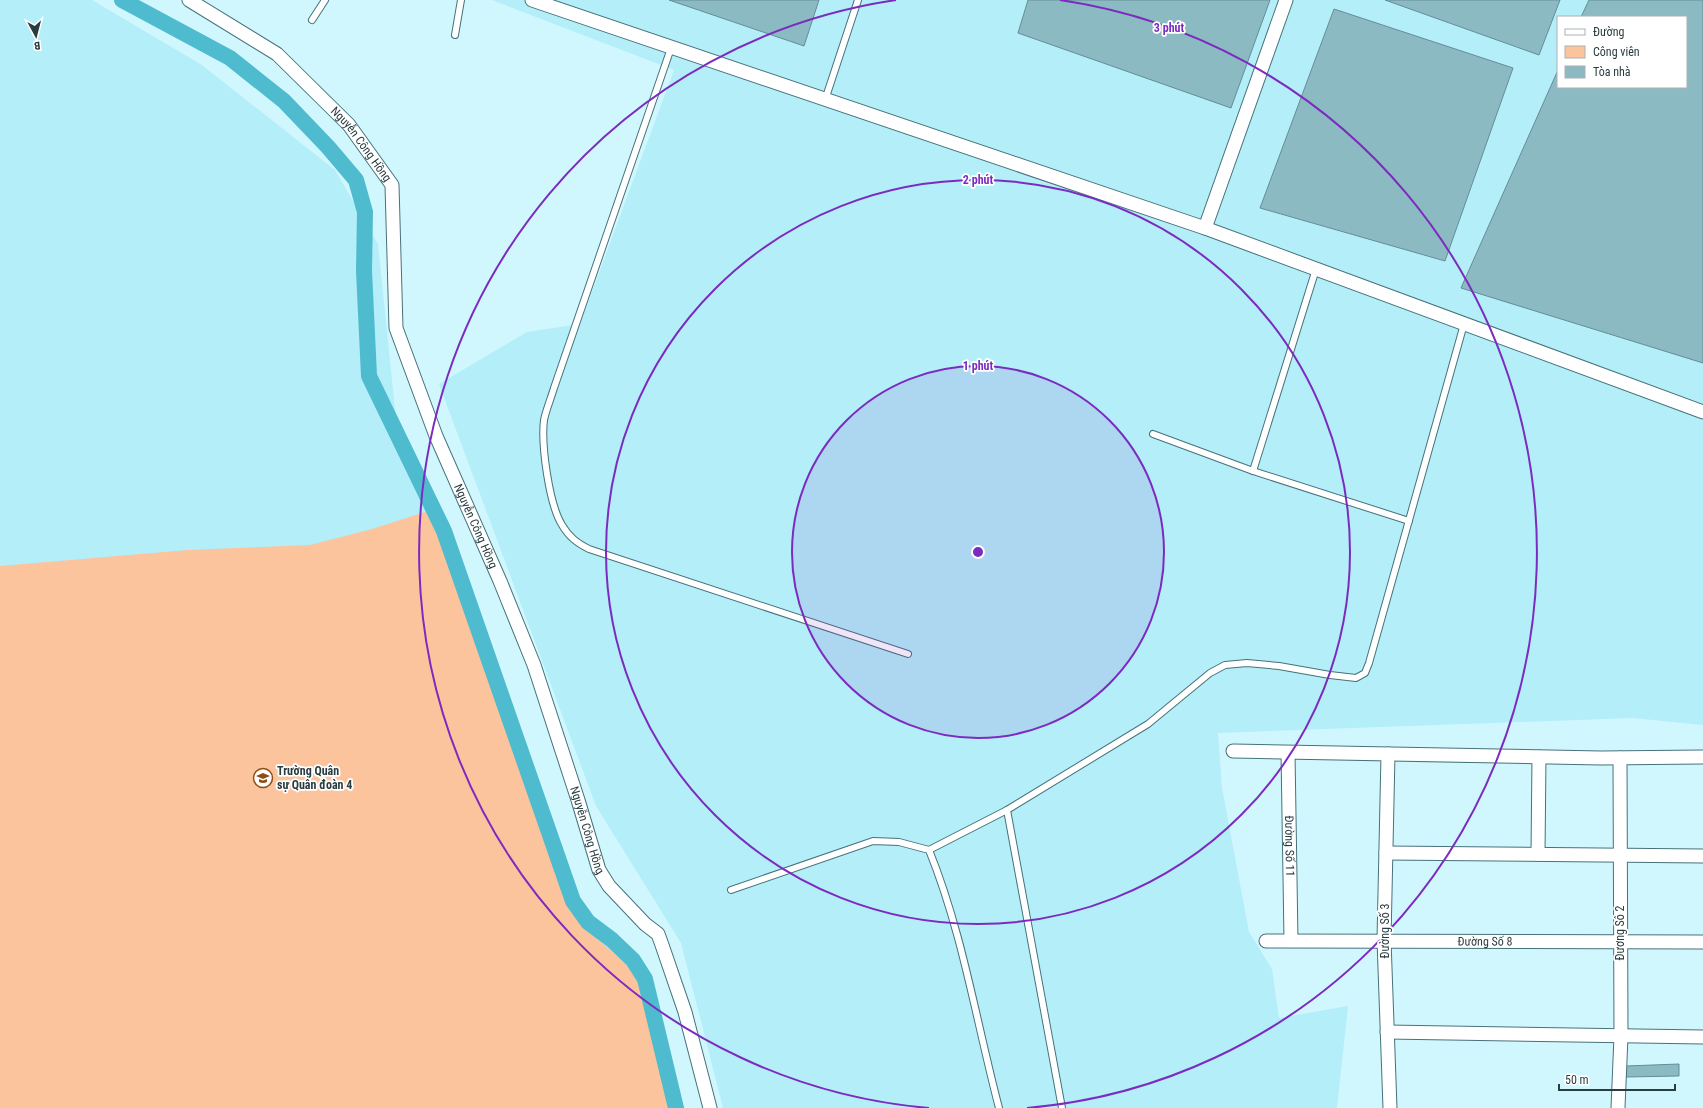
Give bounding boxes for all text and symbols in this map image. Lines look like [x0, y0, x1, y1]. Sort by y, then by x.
north arrow [16, 16, 56, 56]
legend [1557, 16, 1687, 88]
text: 3 phút [1154, 21, 1184, 35]
text: Đường [1593, 25, 1624, 39]
text: B [33, 39, 41, 52]
text: Công viên [1593, 45, 1640, 59]
text: Tòa nhà [1593, 65, 1631, 79]
street label: Nguyễn Công Hồng [328, 104, 394, 184]
text: 2 phút [963, 173, 993, 187]
text: 1 phút [963, 359, 993, 373]
street label: Nguyễn Công Hồng [451, 482, 501, 571]
centre of rings [971, 545, 985, 559]
place label: Trường Quân sự Quân đoàn 4 [277, 764, 352, 792]
school or university icon: Trường Quân sự Quân đoàn 4 [252, 767, 274, 789]
street label: Nguyễn Công Hồng [567, 785, 607, 877]
street label: Đường Số 11 [1282, 815, 1297, 877]
street label: Đường Số 3 [1378, 903, 1392, 959]
street label: Đương Sô 2 [1613, 905, 1627, 961]
street label: Đường Số 8 [1457, 934, 1513, 949]
scale bar [1559, 1066, 1675, 1092]
text: 50 m [1565, 1073, 1589, 1087]

